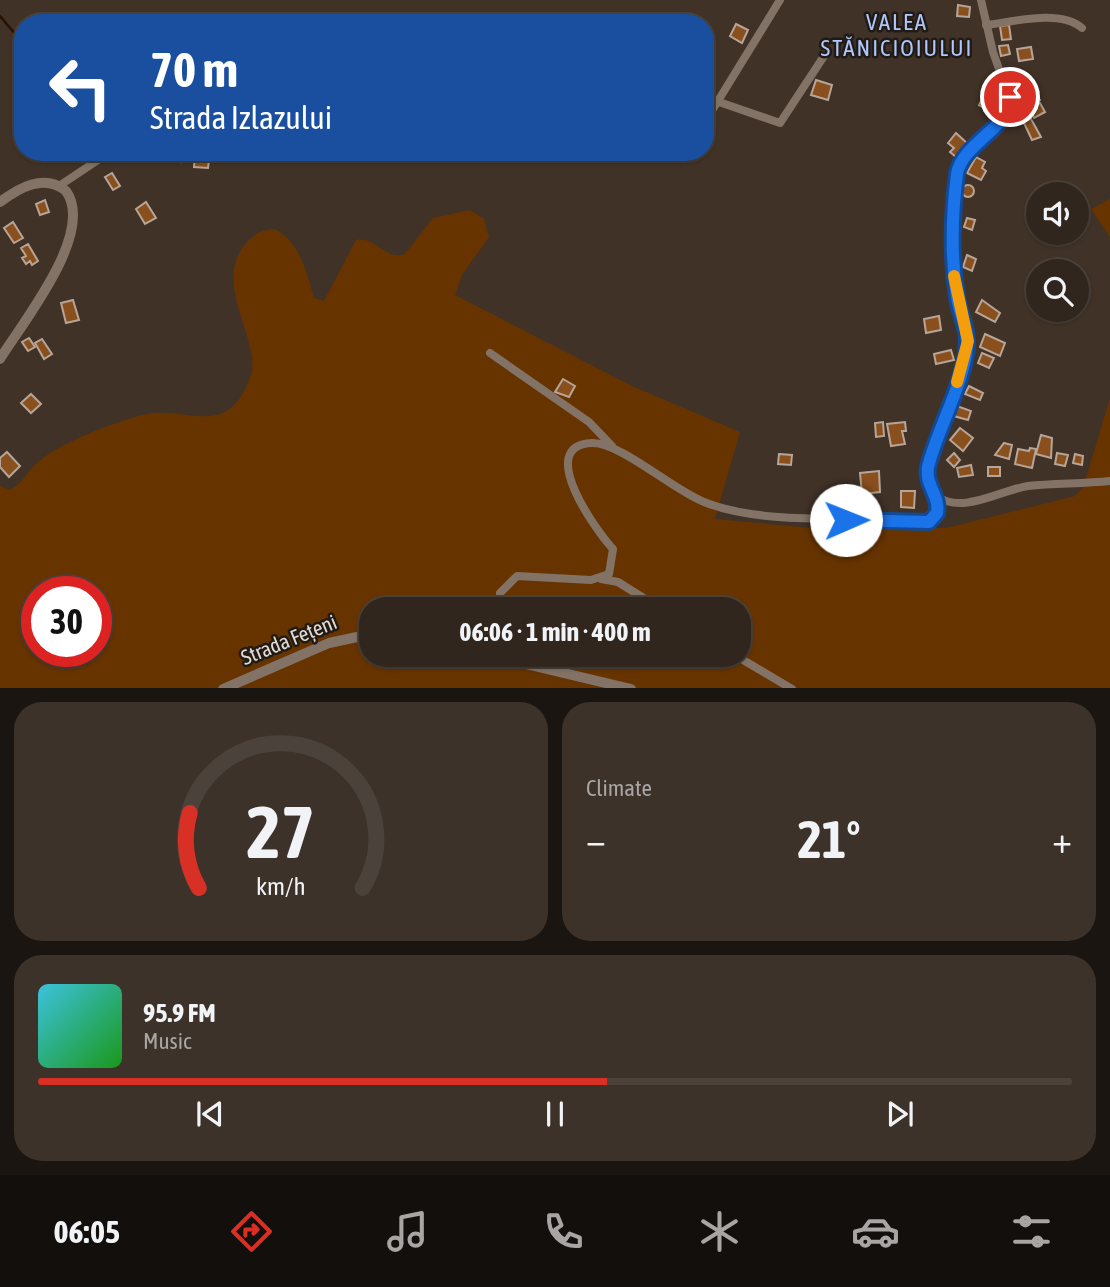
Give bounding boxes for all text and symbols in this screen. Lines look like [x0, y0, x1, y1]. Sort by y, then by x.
district label: VALEA STĂNICIOIULUI [821, 9, 973, 61]
text: 70 m [150, 41, 238, 97]
icon: left [35, 42, 126, 133]
pin [980, 67, 1040, 127]
icon: arrive [991, 78, 1029, 116]
text: Strada Izlazului [150, 99, 332, 136]
map controls [1026, 182, 1089, 322]
button: sound [1026, 182, 1089, 245]
button: search [1026, 259, 1089, 322]
position arrow [809, 483, 883, 557]
speed limit sign: 30 [21, 576, 112, 667]
street label: Strada Fețeni [237, 609, 340, 669]
text: 06:06 · 1 min · 400 m [459, 617, 651, 647]
text: Climate [586, 775, 652, 801]
text: 27 [247, 790, 315, 873]
text: 21° [797, 809, 861, 869]
text: − [586, 818, 606, 861]
text: + [1052, 818, 1072, 861]
text: km/h [256, 871, 306, 899]
text: 95.9 FM [143, 998, 216, 1028]
text: Music [143, 1028, 191, 1054]
icon: previous [191, 1095, 229, 1133]
icon: pause [536, 1095, 574, 1133]
icon: next [881, 1095, 919, 1133]
icon: directions [227, 1207, 276, 1256]
icon: music [383, 1207, 432, 1256]
icon: phone [539, 1207, 588, 1256]
icon: climate [695, 1207, 744, 1256]
icon: car [851, 1207, 900, 1256]
icon: filters [1007, 1207, 1056, 1256]
text: 06:05 [54, 1213, 120, 1250]

